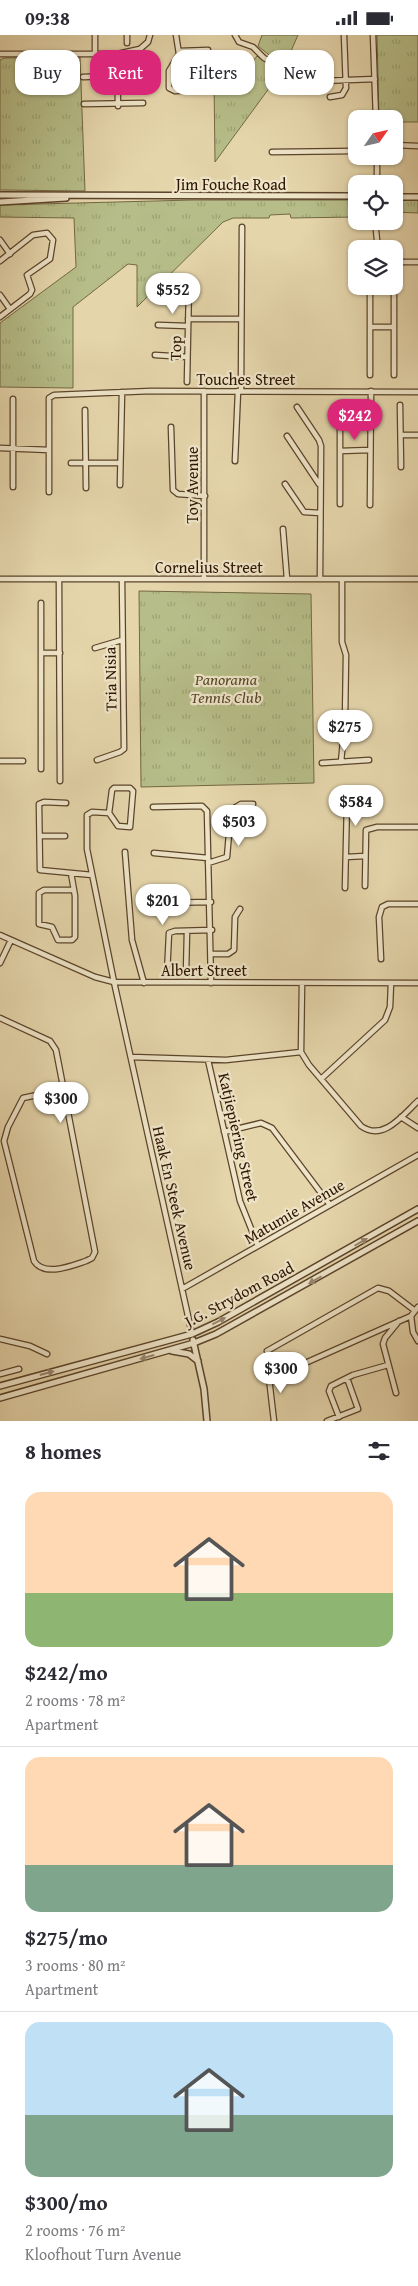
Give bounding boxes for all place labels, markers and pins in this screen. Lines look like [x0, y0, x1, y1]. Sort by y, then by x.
pin: $552 [143, 273, 203, 315]
pin: $242 [325, 399, 385, 441]
pin: $275 [315, 709, 375, 752]
pin: $584 [326, 785, 386, 827]
pin: $503 [209, 805, 269, 847]
pin: $201 [133, 883, 193, 926]
pin: $300 [31, 1081, 91, 1124]
pin: $300 [251, 1351, 311, 1394]

